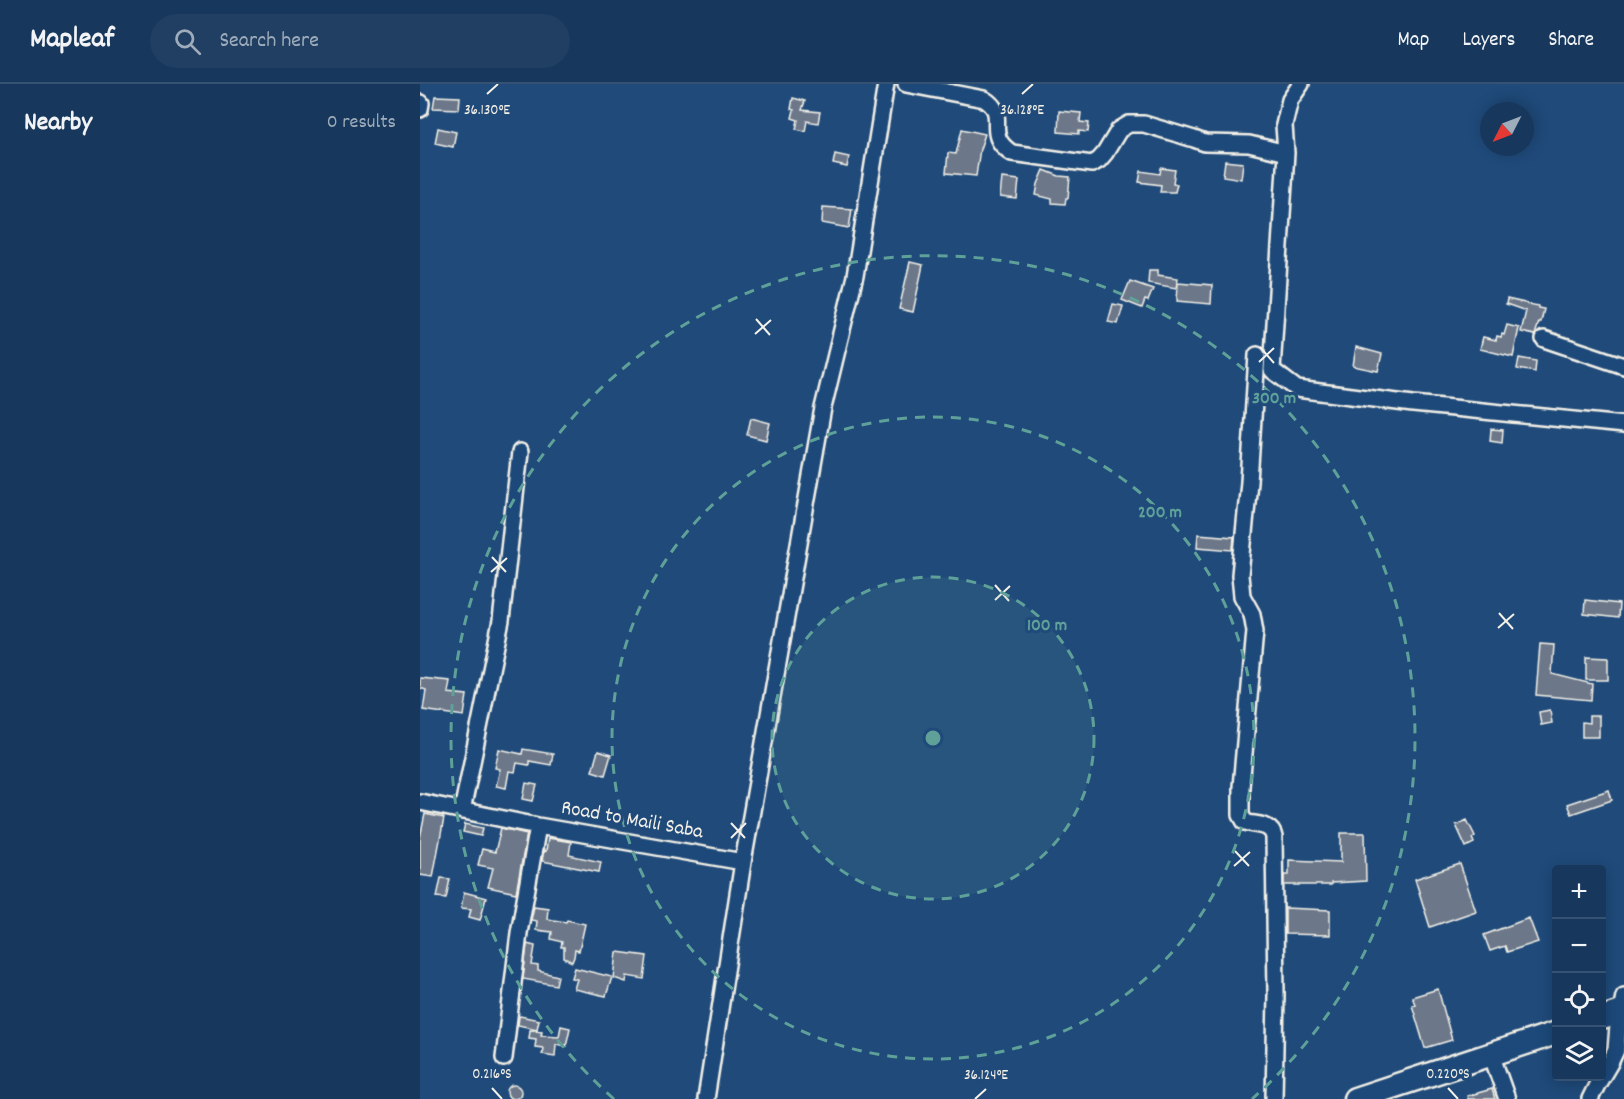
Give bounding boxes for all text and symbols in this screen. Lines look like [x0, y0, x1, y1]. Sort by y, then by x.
search box [150, 14, 570, 68]
text: Mapleaf [30, 21, 114, 61]
icon: search [171, 25, 204, 58]
text: Search here [219, 26, 319, 57]
text: Map [1398, 26, 1429, 56]
text: Layers [1462, 26, 1515, 56]
text: Share [1548, 26, 1594, 56]
text: 36.130°E [464, 100, 510, 122]
text: 36.128°E [1000, 100, 1044, 122]
north arrow [1480, 102, 1534, 156]
text: Nearby [24, 105, 92, 142]
text: 0 results [327, 109, 396, 137]
text: 300 m [1252, 387, 1296, 412]
text: 200 m [1138, 501, 1182, 526]
text: 100 m [1027, 614, 1067, 639]
centre of rings [923, 728, 943, 748]
street label: Road to Maili Saba [559, 794, 706, 848]
map controls [1552, 865, 1606, 1081]
button: + [1552, 865, 1606, 919]
button: − [1552, 919, 1606, 973]
button: locate [1552, 973, 1606, 1027]
button: layers [1552, 1027, 1606, 1081]
text: 0.216°S [472, 1064, 512, 1086]
text: 0.220°S [1426, 1064, 1470, 1086]
text: 36.124°E [964, 1065, 1008, 1087]

